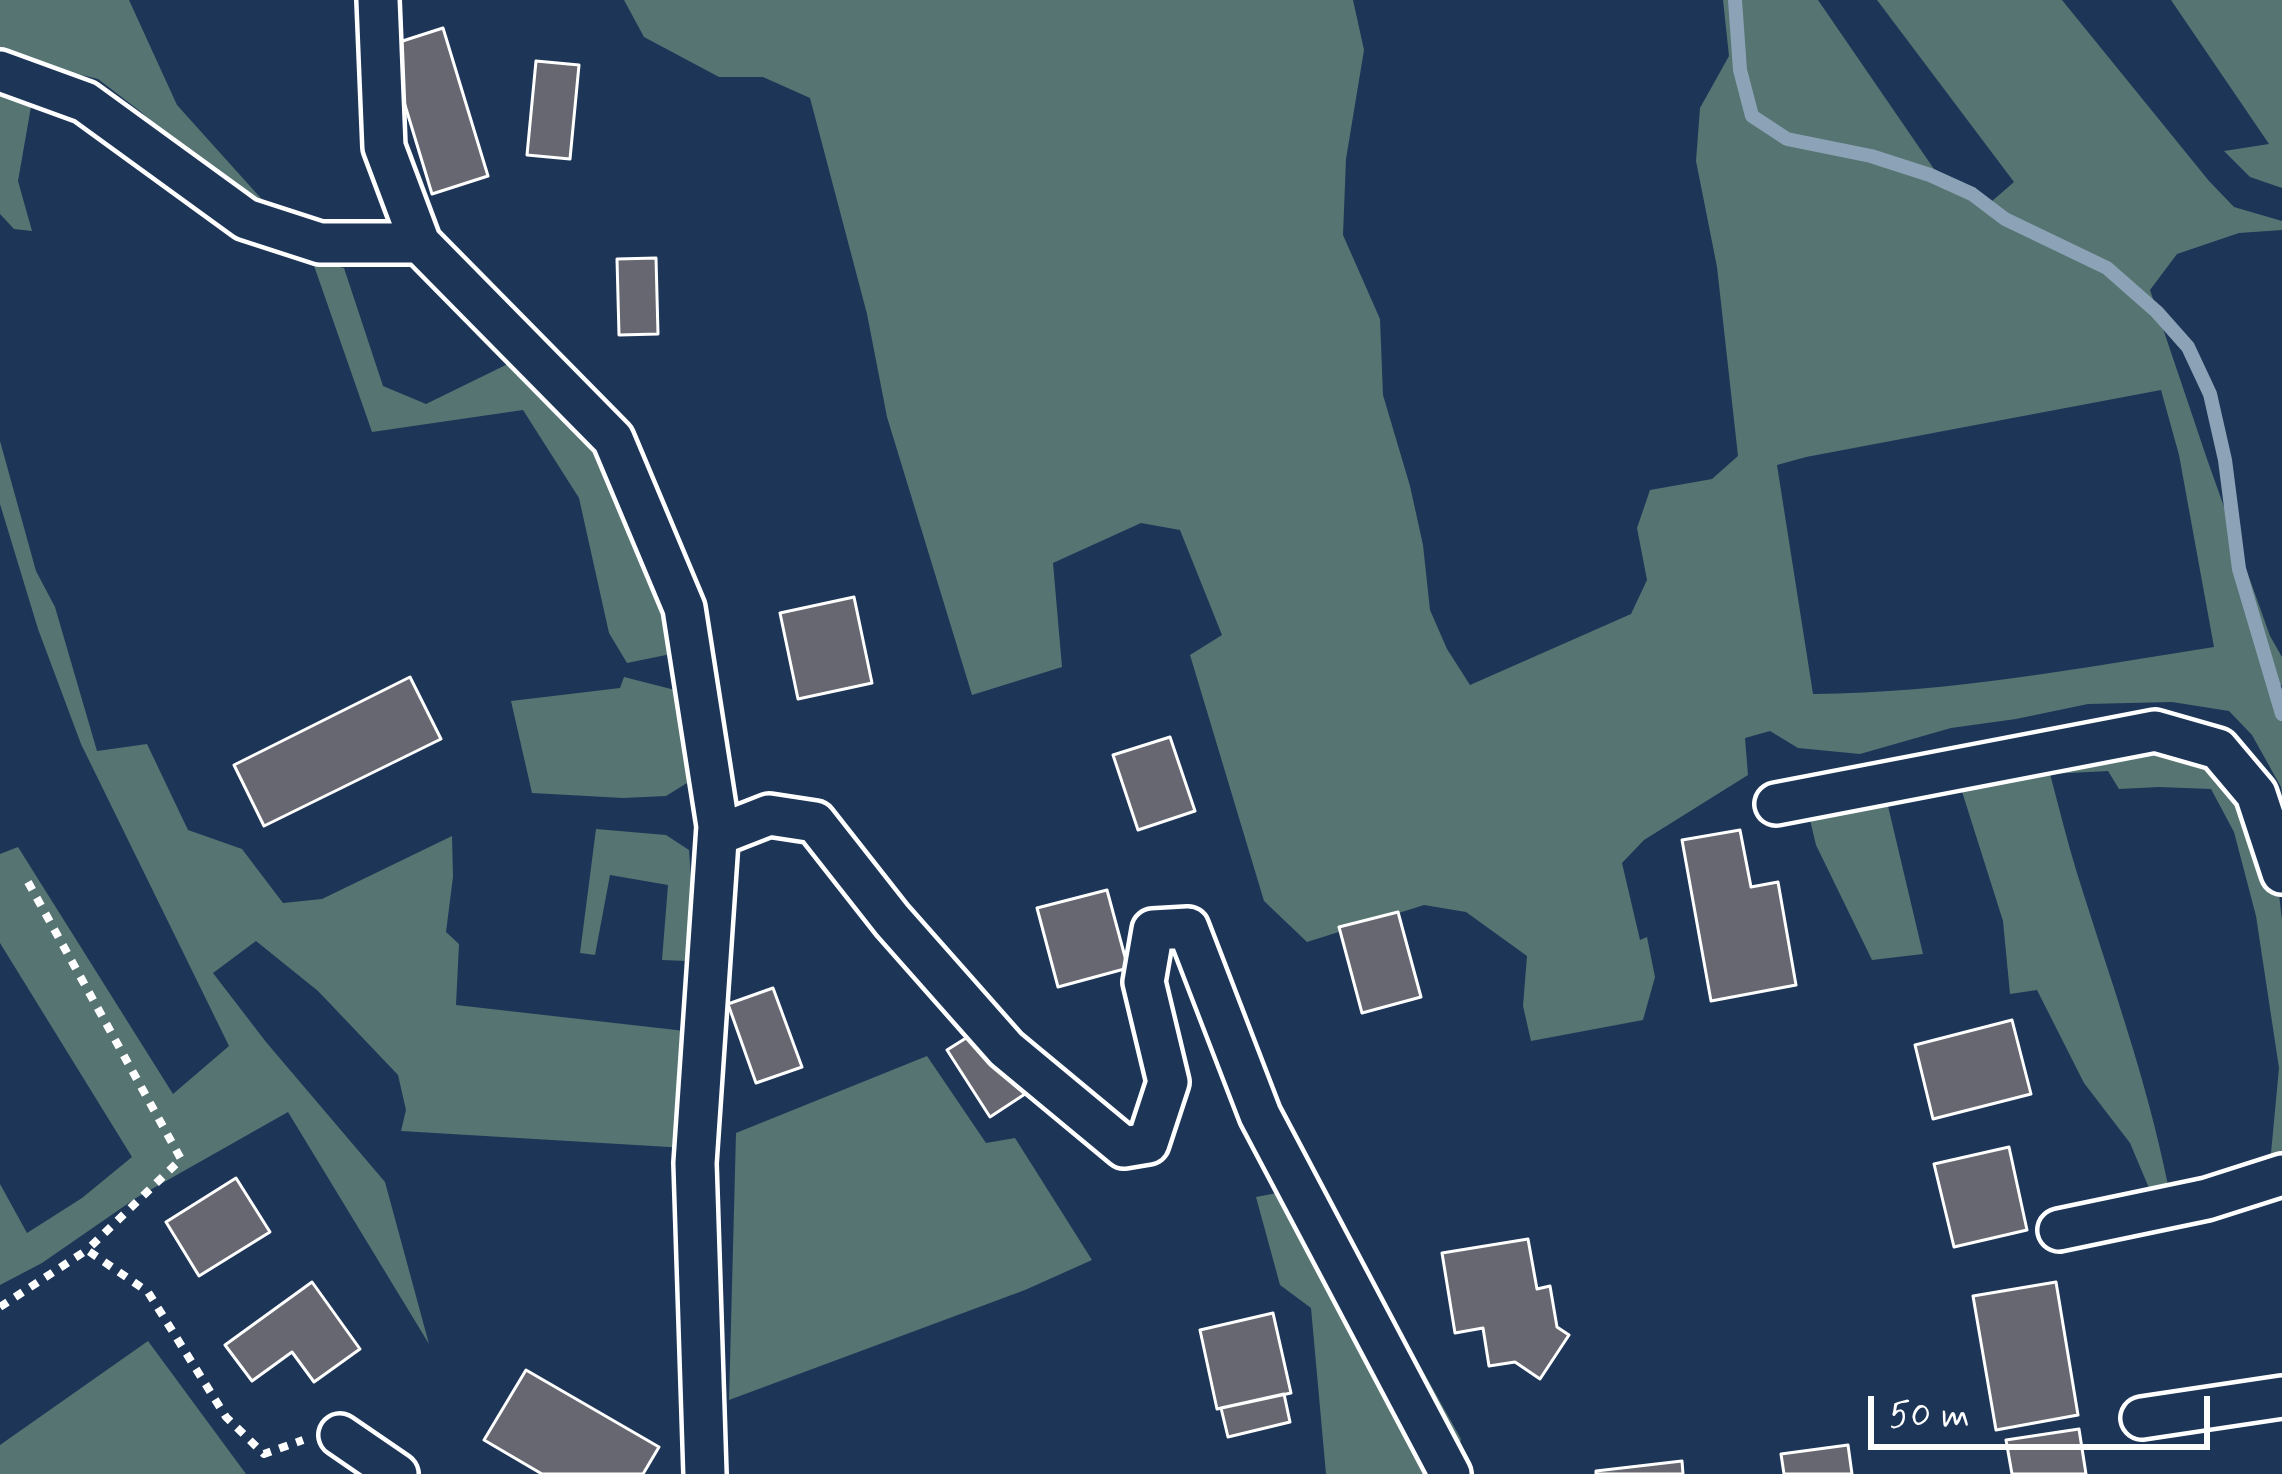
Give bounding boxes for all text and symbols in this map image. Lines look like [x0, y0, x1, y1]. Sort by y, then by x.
scale bar [1874, 1372, 2216, 1446]
text: 50 m [1889, 1393, 1970, 1440]

